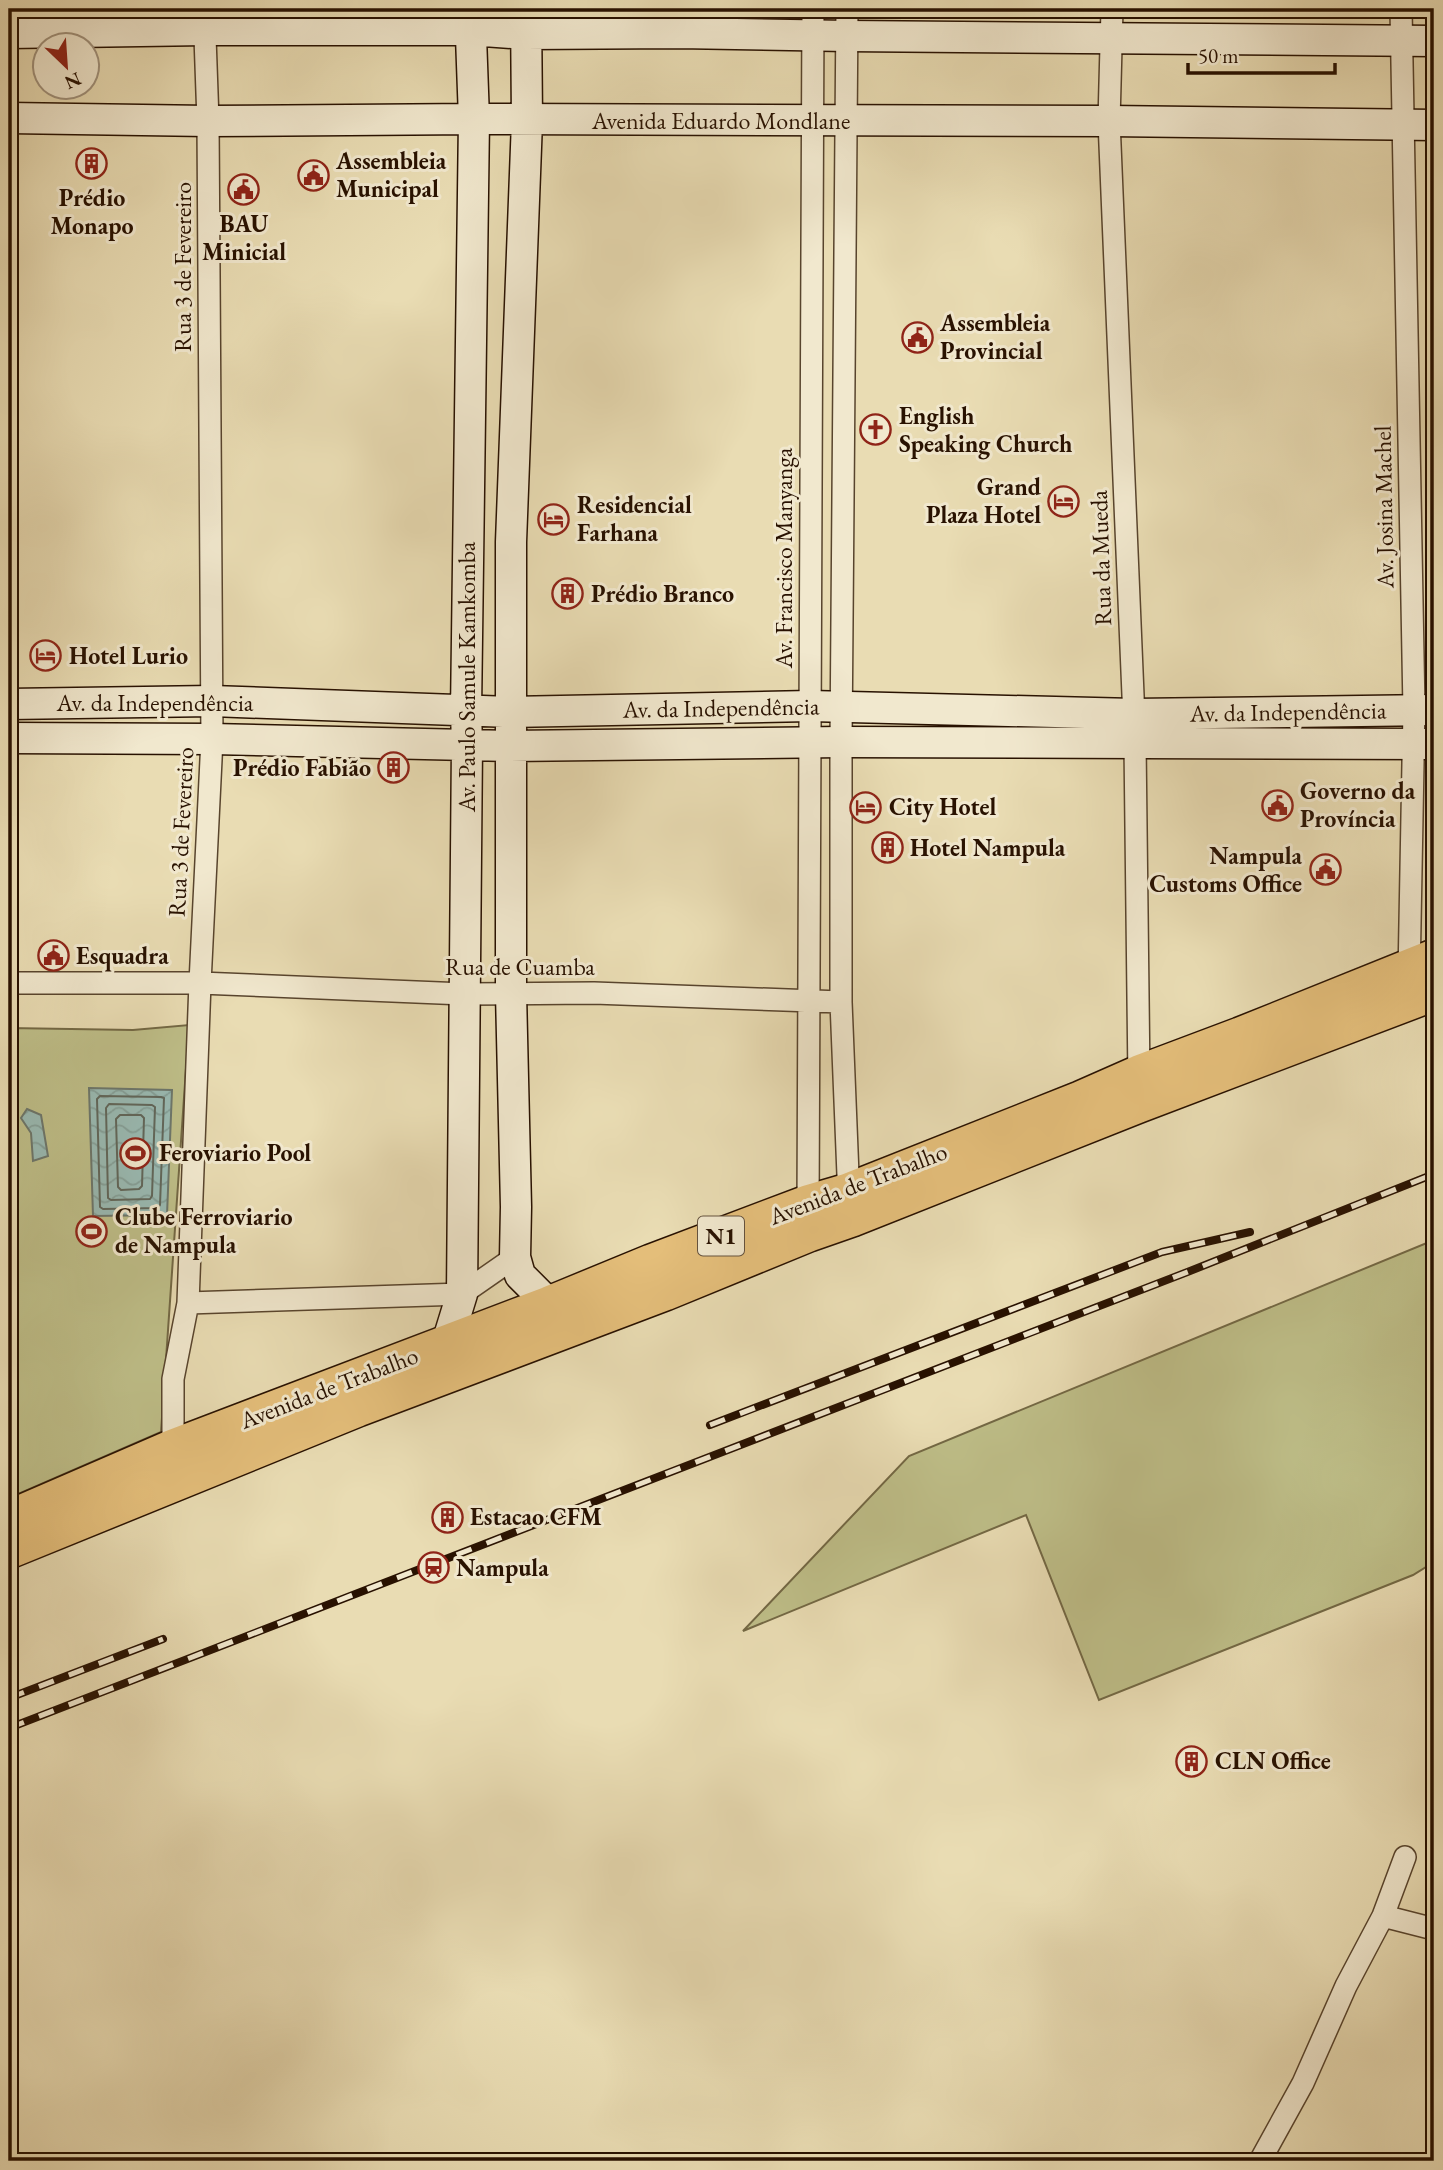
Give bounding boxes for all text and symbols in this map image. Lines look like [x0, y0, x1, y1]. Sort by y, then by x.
north arrow [32, 32, 102, 102]
scale bar [1188, 32, 1334, 76]
text: 50 m [1198, 42, 1239, 69]
text: N [60, 66, 85, 96]
street label: Avenida Eduardo Mondlane [591, 105, 850, 136]
place label: Assembleia Municipal [335, 145, 447, 204]
building icon: Prédio Monapo [75, 147, 109, 181]
public building icon: Assembleia Municipal [296, 158, 330, 192]
public building icon: BAU Minicial [227, 173, 261, 207]
place label: Prédio Monapo [51, 182, 134, 241]
street label: Rua 3 de Fevereiro [167, 182, 198, 352]
place label: BAU Minicial [202, 208, 286, 267]
place label: Assembleia Provincial [939, 307, 1051, 366]
public building icon: Assembleia Provincial [900, 320, 934, 354]
place label: English Speaking Church [899, 400, 1073, 460]
church icon: English Speaking Church [859, 413, 893, 447]
street label: Av. Josina Machel [1367, 425, 1400, 590]
street label: Av. Francisco Manyanga [768, 447, 799, 669]
place label: Grand Plaza Hotel [926, 471, 1042, 530]
hotel icon: Grand Plaza Hotel [1047, 484, 1081, 518]
place label: Residencial Farhana [577, 489, 692, 548]
street label: Rua da Mueda [1083, 489, 1118, 626]
hotel icon: Residencial Farhana [537, 502, 571, 536]
street label: Av. Paulo Samule Kamkomba [451, 541, 482, 813]
building icon: Prédio Branco [551, 577, 585, 611]
place label: Prédio Branco [591, 578, 734, 609]
hotel icon: Hotel Lurio [29, 639, 63, 673]
place label: Hotel Lurio [69, 640, 188, 671]
street label: Av. da Independência [56, 687, 254, 718]
street label: Av. da Independência [621, 690, 820, 725]
street label: Av. da Independência [1188, 694, 1387, 729]
street label: Rua 3 de Fevereiro [161, 746, 200, 918]
building icon: Prédio Fabião [377, 751, 411, 785]
place label: Prédio Fabião [233, 752, 371, 783]
place label: Governo da Província [1300, 775, 1416, 834]
public building icon: Governo da Província [1260, 788, 1294, 822]
hotel icon: City Hotel [849, 790, 883, 824]
place label: City Hotel [889, 791, 996, 823]
building icon: Hotel Nampula [870, 831, 904, 865]
place label: Hotel Nampula [910, 832, 1066, 863]
place label: Nampula Customs Office [1149, 840, 1302, 899]
public building icon: Nampula Customs Office [1308, 853, 1342, 887]
public building icon: Esquadra [36, 939, 70, 973]
place label: Esquadra [76, 940, 169, 972]
street label: Rua de Cuamba [445, 951, 595, 982]
street label: Avenida de Trabalho [763, 1135, 951, 1232]
sports icon: Feroviario Pool [119, 1136, 153, 1170]
place label: Feroviario Pool [159, 1137, 311, 1168]
place label: Clube Ferroviario de Nampula [115, 1201, 293, 1260]
sports icon: Clube Ferroviario de Nampula [75, 1214, 109, 1248]
road number: N1 [698, 1217, 744, 1256]
street label: Avenida de Trabalho [234, 1339, 422, 1436]
building icon: Estacao CFM [430, 1500, 464, 1534]
place label: Estacao CFM [470, 1501, 602, 1532]
station icon: Nampula [416, 1551, 450, 1585]
place label: Nampula [456, 1552, 549, 1583]
building icon: CLN Office [1175, 1744, 1209, 1778]
place label: CLN Office [1215, 1745, 1331, 1776]

